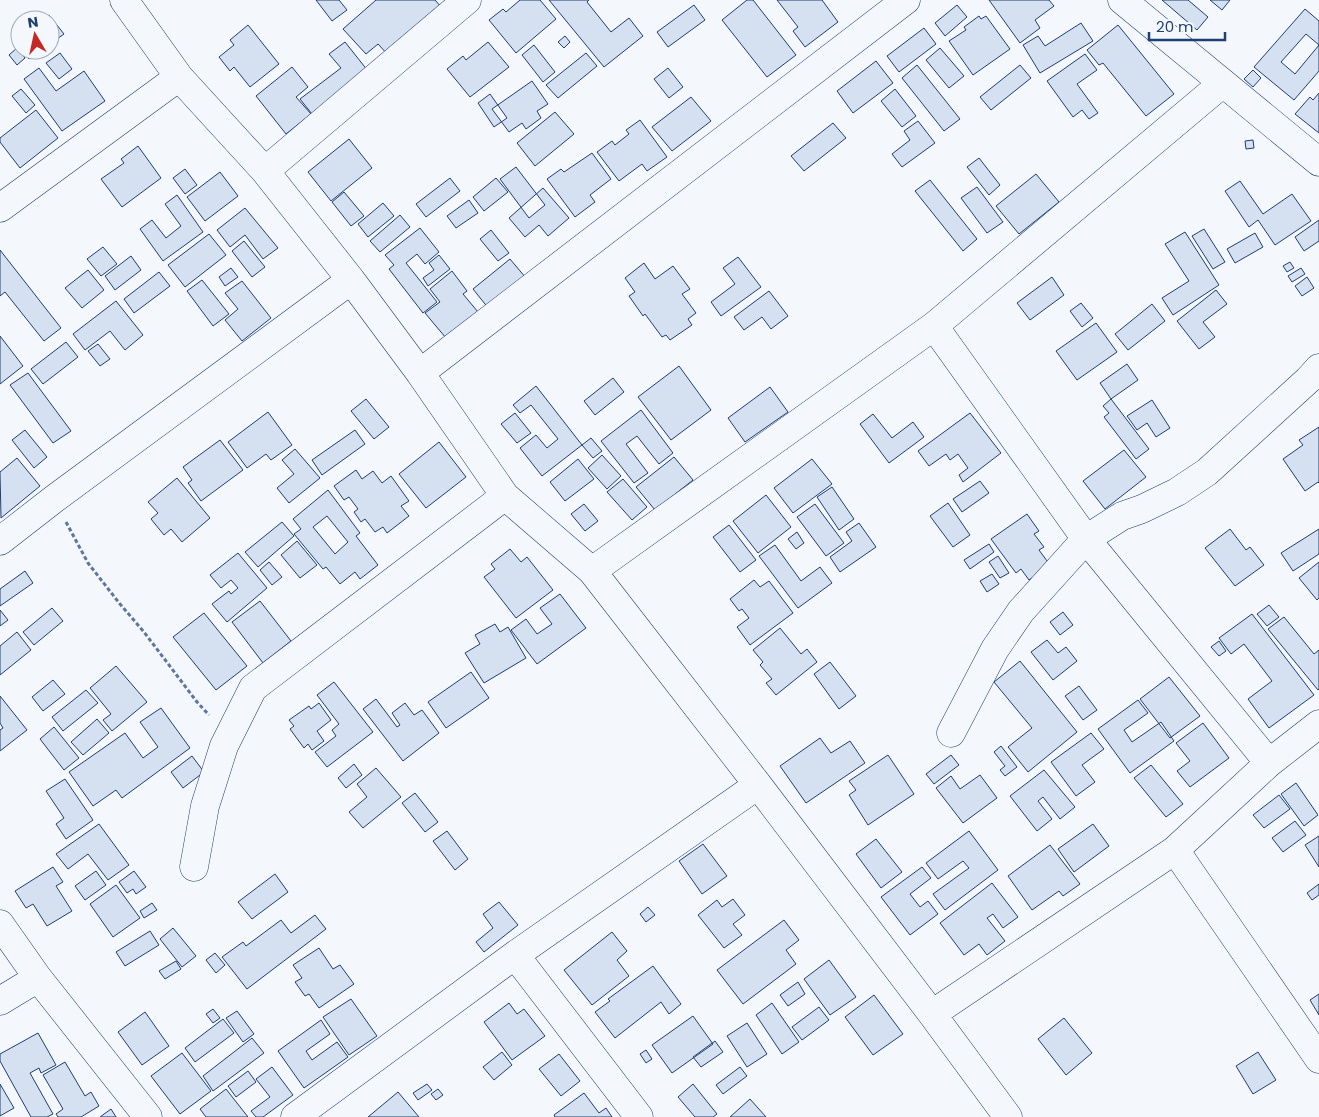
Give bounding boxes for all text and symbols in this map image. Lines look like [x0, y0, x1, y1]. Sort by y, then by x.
north arrow [10, 10, 60, 60]
scale bar [1149, 10, 1225, 42]
text: N [26, 11, 40, 33]
text: 20 m [1156, 16, 1194, 37]

